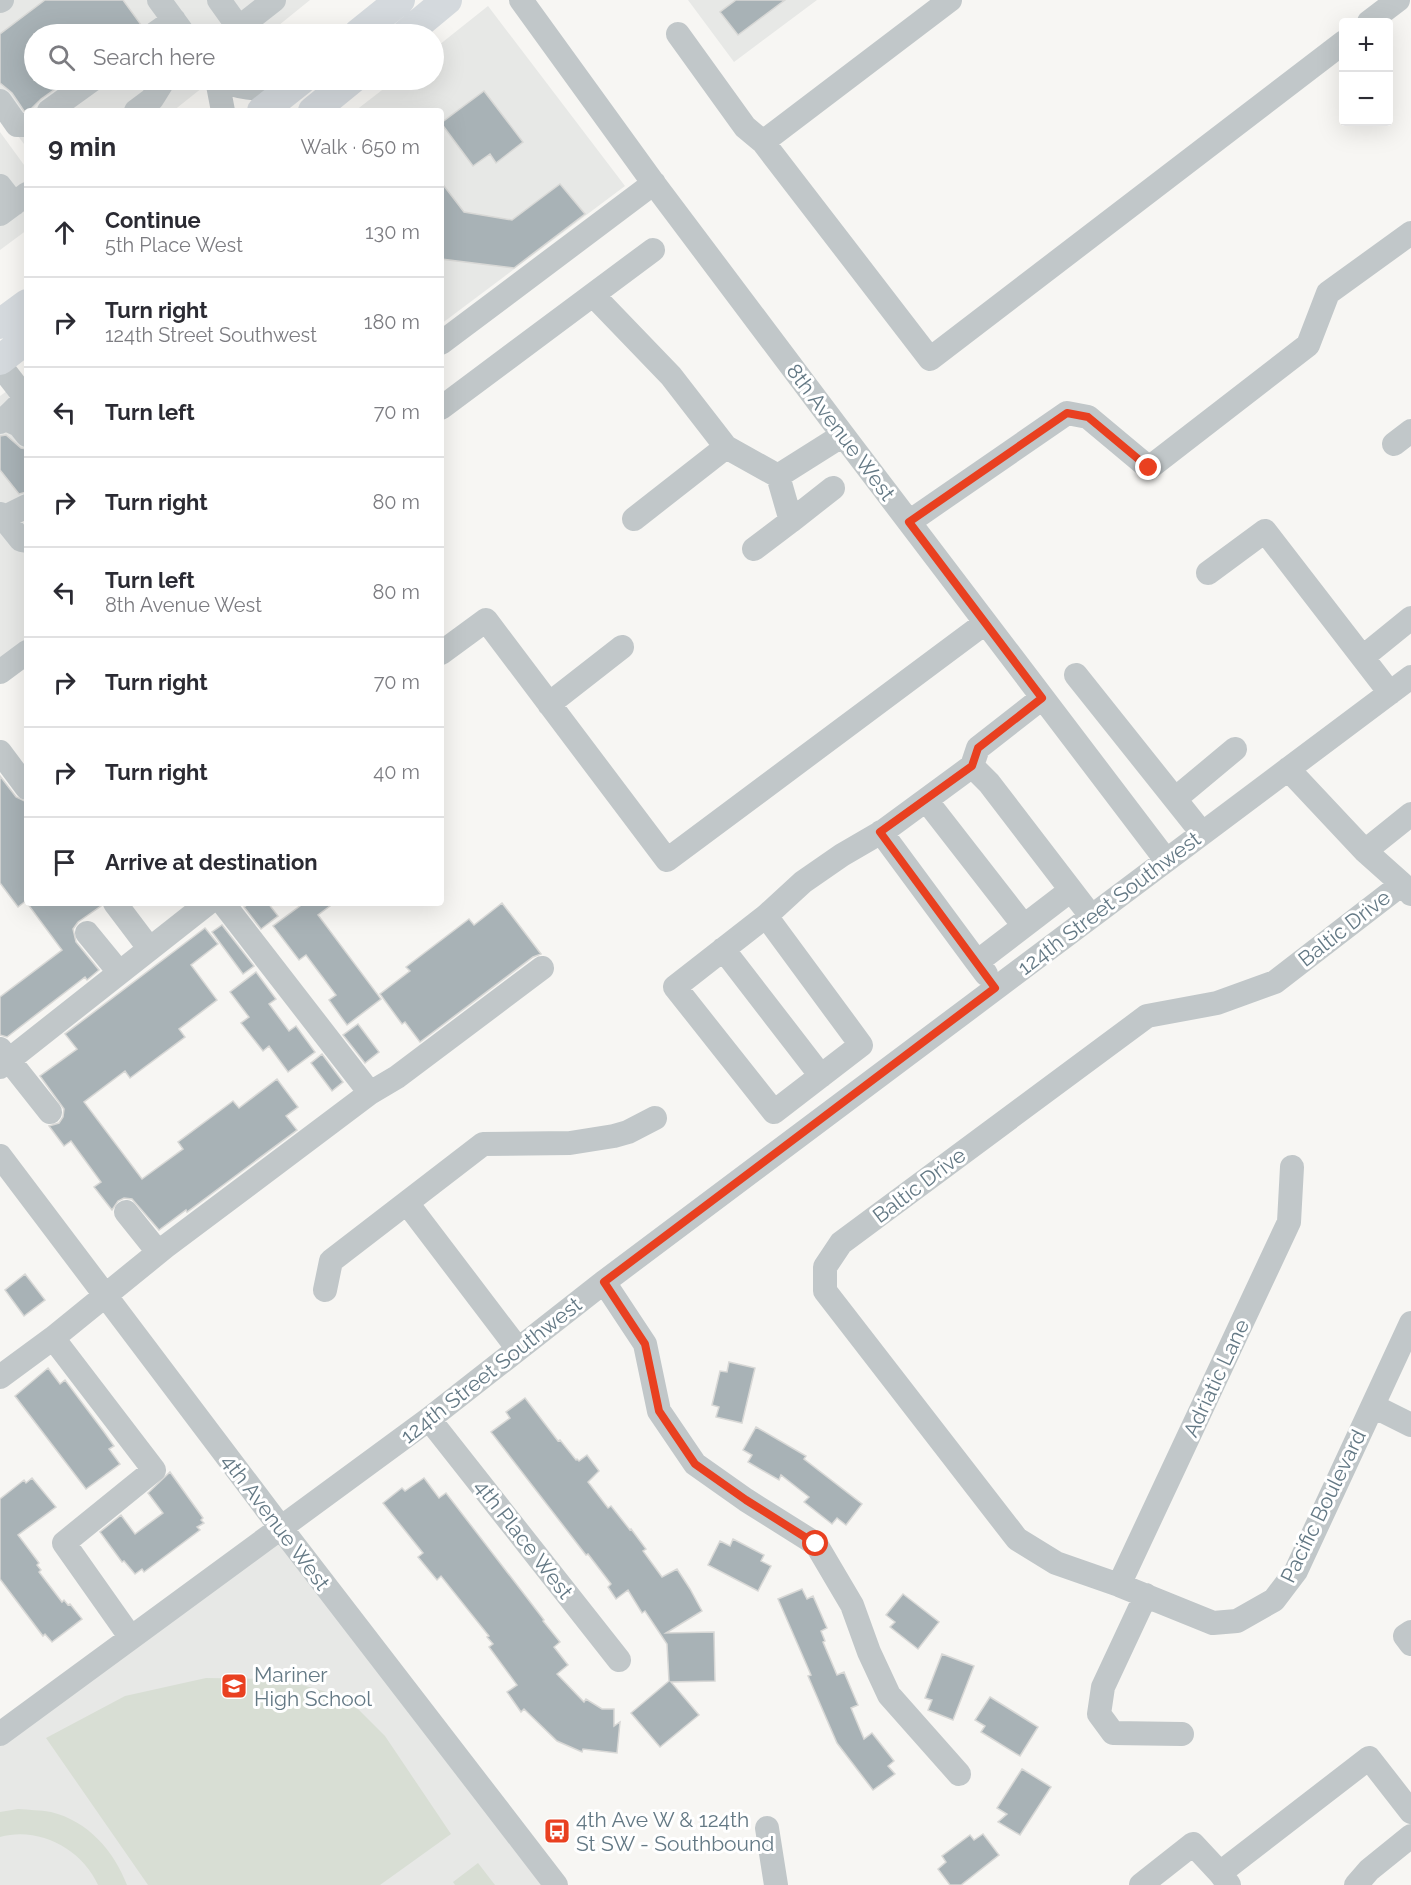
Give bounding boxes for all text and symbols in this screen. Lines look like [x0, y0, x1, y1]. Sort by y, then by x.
map controls [1339, 18, 1393, 126]
button: + [1339, 18, 1393, 72]
search box [24, 24, 444, 90]
icon: search [45, 41, 78, 74]
text: Search here [93, 44, 215, 70]
button: − [1339, 72, 1393, 126]
text: 9 min [48, 132, 116, 162]
text: Walk · 650 m [301, 135, 420, 159]
text: Continue [105, 207, 201, 233]
icon: ahead [48, 216, 81, 249]
text: 130 m [365, 220, 420, 244]
text: 5th Place West [105, 233, 243, 257]
text: Turn right [105, 297, 208, 323]
icon: right [48, 306, 81, 339]
text: 180 m [364, 310, 420, 334]
text: 124th Street Southwest [105, 323, 317, 347]
street label: 8th Avenue West [781, 359, 901, 505]
icon: left [48, 396, 81, 429]
text: Turn left [105, 399, 195, 425]
text: 70 m [374, 400, 420, 424]
route end [1135, 454, 1161, 480]
icon: right [48, 486, 81, 519]
text: Turn right [105, 489, 208, 515]
text: 80 m [372, 490, 420, 514]
text: Turn left [105, 567, 195, 593]
icon: left [48, 576, 81, 609]
text: 80 m [372, 580, 420, 604]
text: 8th Avenue West [105, 593, 262, 617]
icon: right [48, 666, 81, 699]
text: Turn right [105, 669, 208, 695]
text: 70 m [374, 670, 420, 694]
icon: right [48, 756, 81, 789]
text: Turn right [105, 759, 208, 785]
text: 40 m [373, 760, 420, 784]
street label: 124th Street Southwest [1013, 826, 1205, 980]
icon: arrive [48, 846, 81, 879]
text: Arrive at destination [105, 849, 318, 875]
street label: Baltic Drive [1293, 884, 1395, 972]
street label: Baltic Drive [868, 1142, 970, 1228]
street label: 124th Street Southwest [396, 1292, 586, 1448]
street label: Adriatic Lane [1178, 1315, 1254, 1441]
street label: Pacific Boulevard [1275, 1425, 1371, 1587]
street label: 4th Avenue West [217, 1449, 335, 1595]
street label: 4th Place West [470, 1474, 578, 1604]
route start [802, 1530, 828, 1556]
place label: Mariner High School [254, 1662, 372, 1711]
school or university icon: Mariner High School [219, 1671, 249, 1701]
place label: 4th Ave W & 124th St SW - Southbound [576, 1807, 774, 1856]
bus stop icon: 4th Ave W & 124th St SW - Southbound [542, 1816, 572, 1846]

